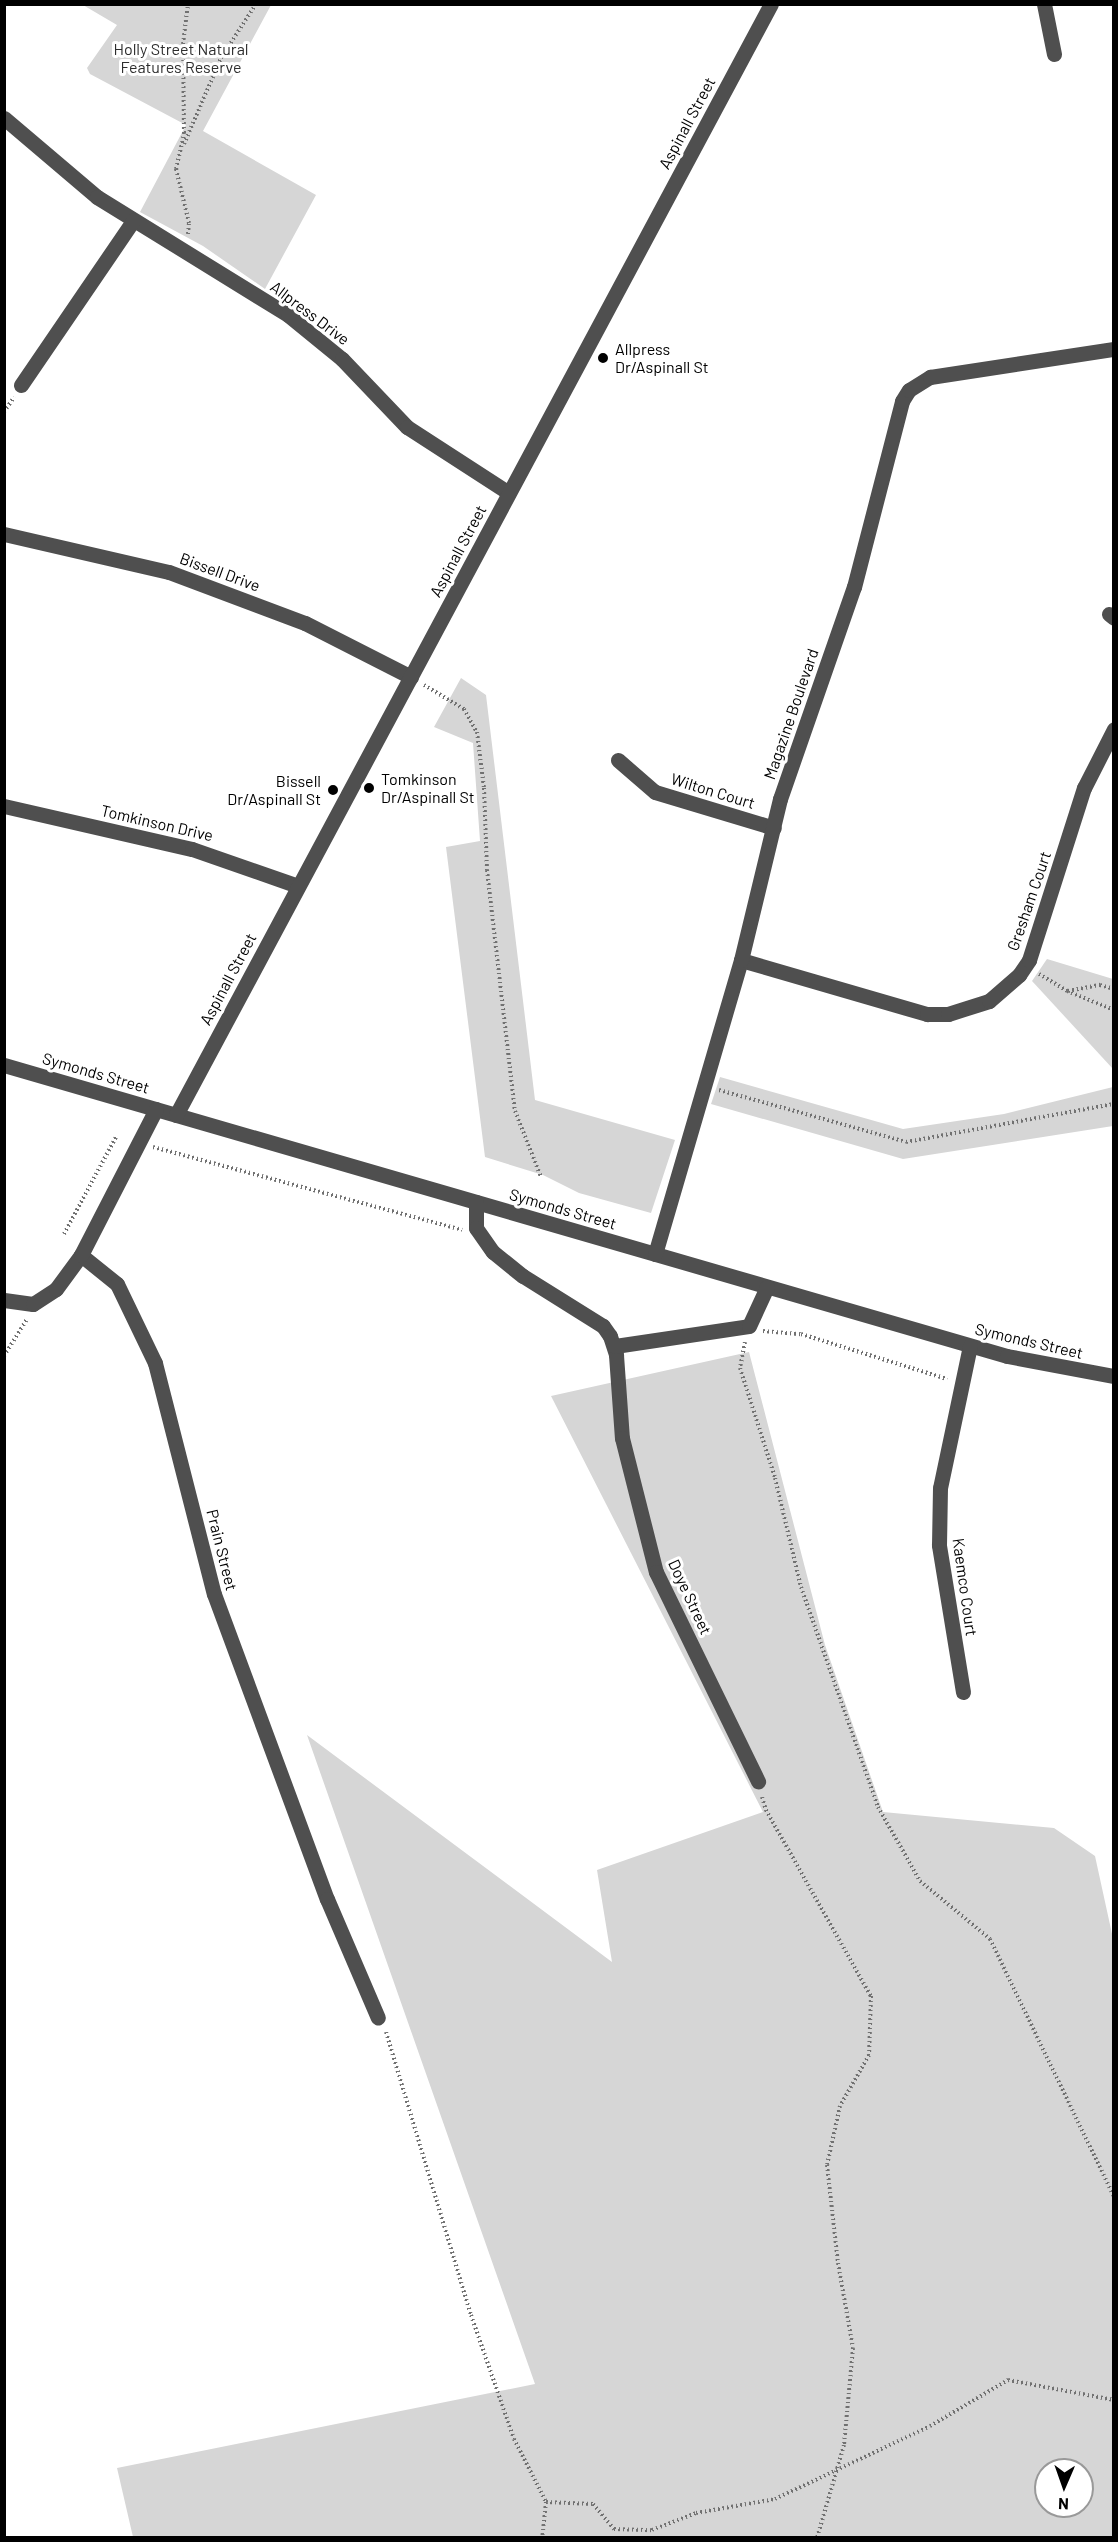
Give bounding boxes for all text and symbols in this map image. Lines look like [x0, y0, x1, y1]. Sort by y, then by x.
park label: Holly Street Natural Features Reserve [114, 39, 248, 77]
street label: Aspinall Street [655, 74, 719, 172]
street label: Allpress Drive [267, 277, 353, 349]
place label: Allpress Dr/Aspinall St [615, 339, 709, 377]
marker: Allpress Dr/Aspinall St [596, 351, 610, 365]
street label: Aspinall Street [426, 502, 490, 600]
street label: Bissell Drive [177, 549, 263, 595]
street label: Magazine Boulevard [760, 646, 822, 782]
place label: Tomkinson Dr/Aspinall St [381, 769, 475, 807]
street label: Wilton Court [669, 769, 757, 813]
place label: Bissell Dr/Aspinall St [227, 771, 321, 809]
marker: Tomkinson Dr/Aspinall St [362, 781, 376, 795]
marker: Bissell Dr/Aspinall St [326, 783, 340, 797]
street label: Tomkinson Drive [99, 801, 215, 845]
street label: Gresham Court [1003, 849, 1055, 953]
street label: Aspinall Street [196, 930, 260, 1028]
street label: Symonds Street [40, 1049, 152, 1097]
street label: Symonds Street [507, 1185, 619, 1233]
street label: Symonds Street [973, 1319, 1085, 1363]
street label: Prain Street [203, 1507, 241, 1593]
street label: Kaemco Court [949, 1537, 981, 1637]
street label: Doye Street [664, 1556, 716, 1638]
north arrow [1034, 2458, 1094, 2518]
text: N [1058, 2495, 1069, 2514]

